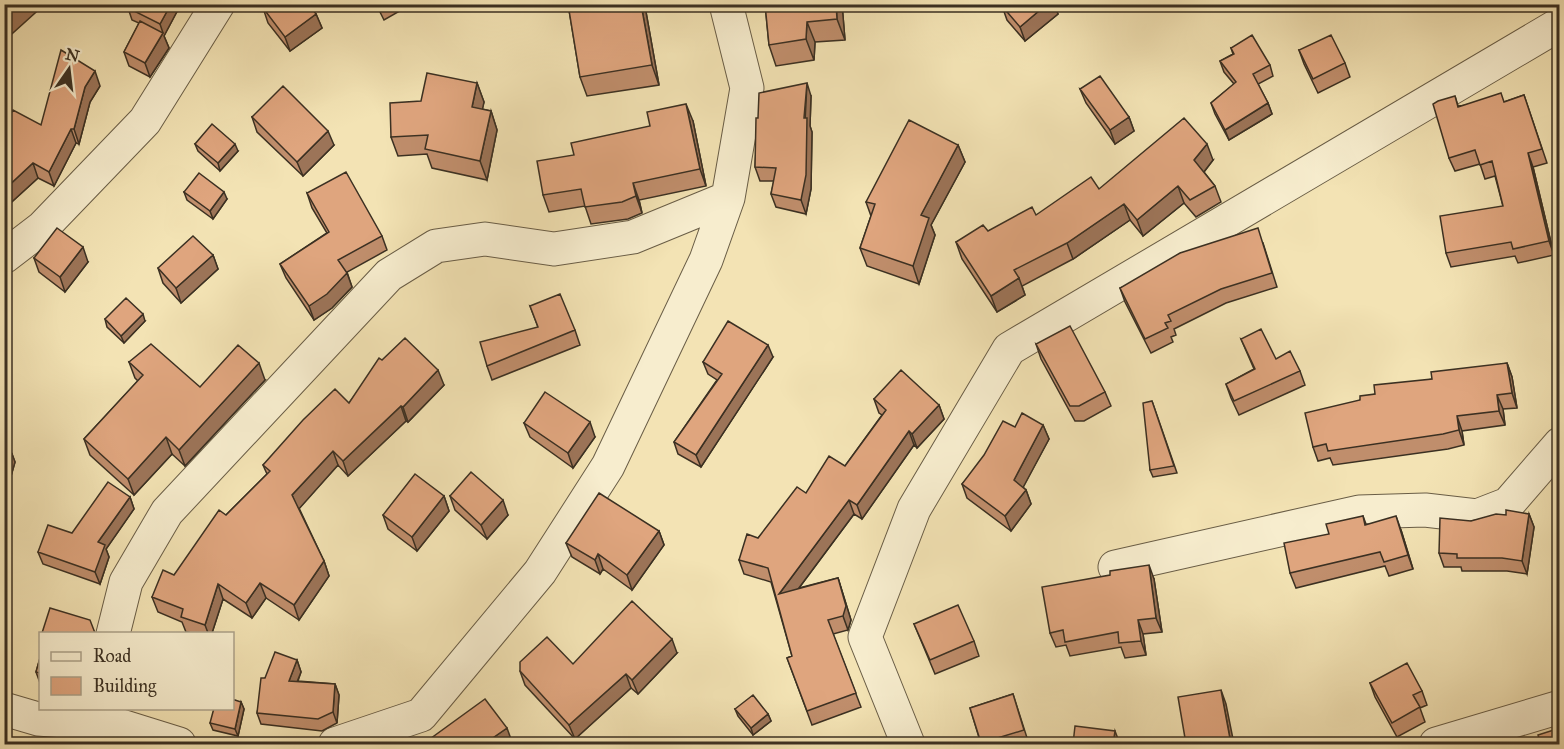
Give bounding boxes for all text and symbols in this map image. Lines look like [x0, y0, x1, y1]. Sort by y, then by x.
north arrow [39, 39, 99, 99]
text: N [64, 44, 82, 66]
legend [39, 632, 234, 710]
text: Road [93, 645, 131, 667]
text: Building [93, 675, 157, 698]

